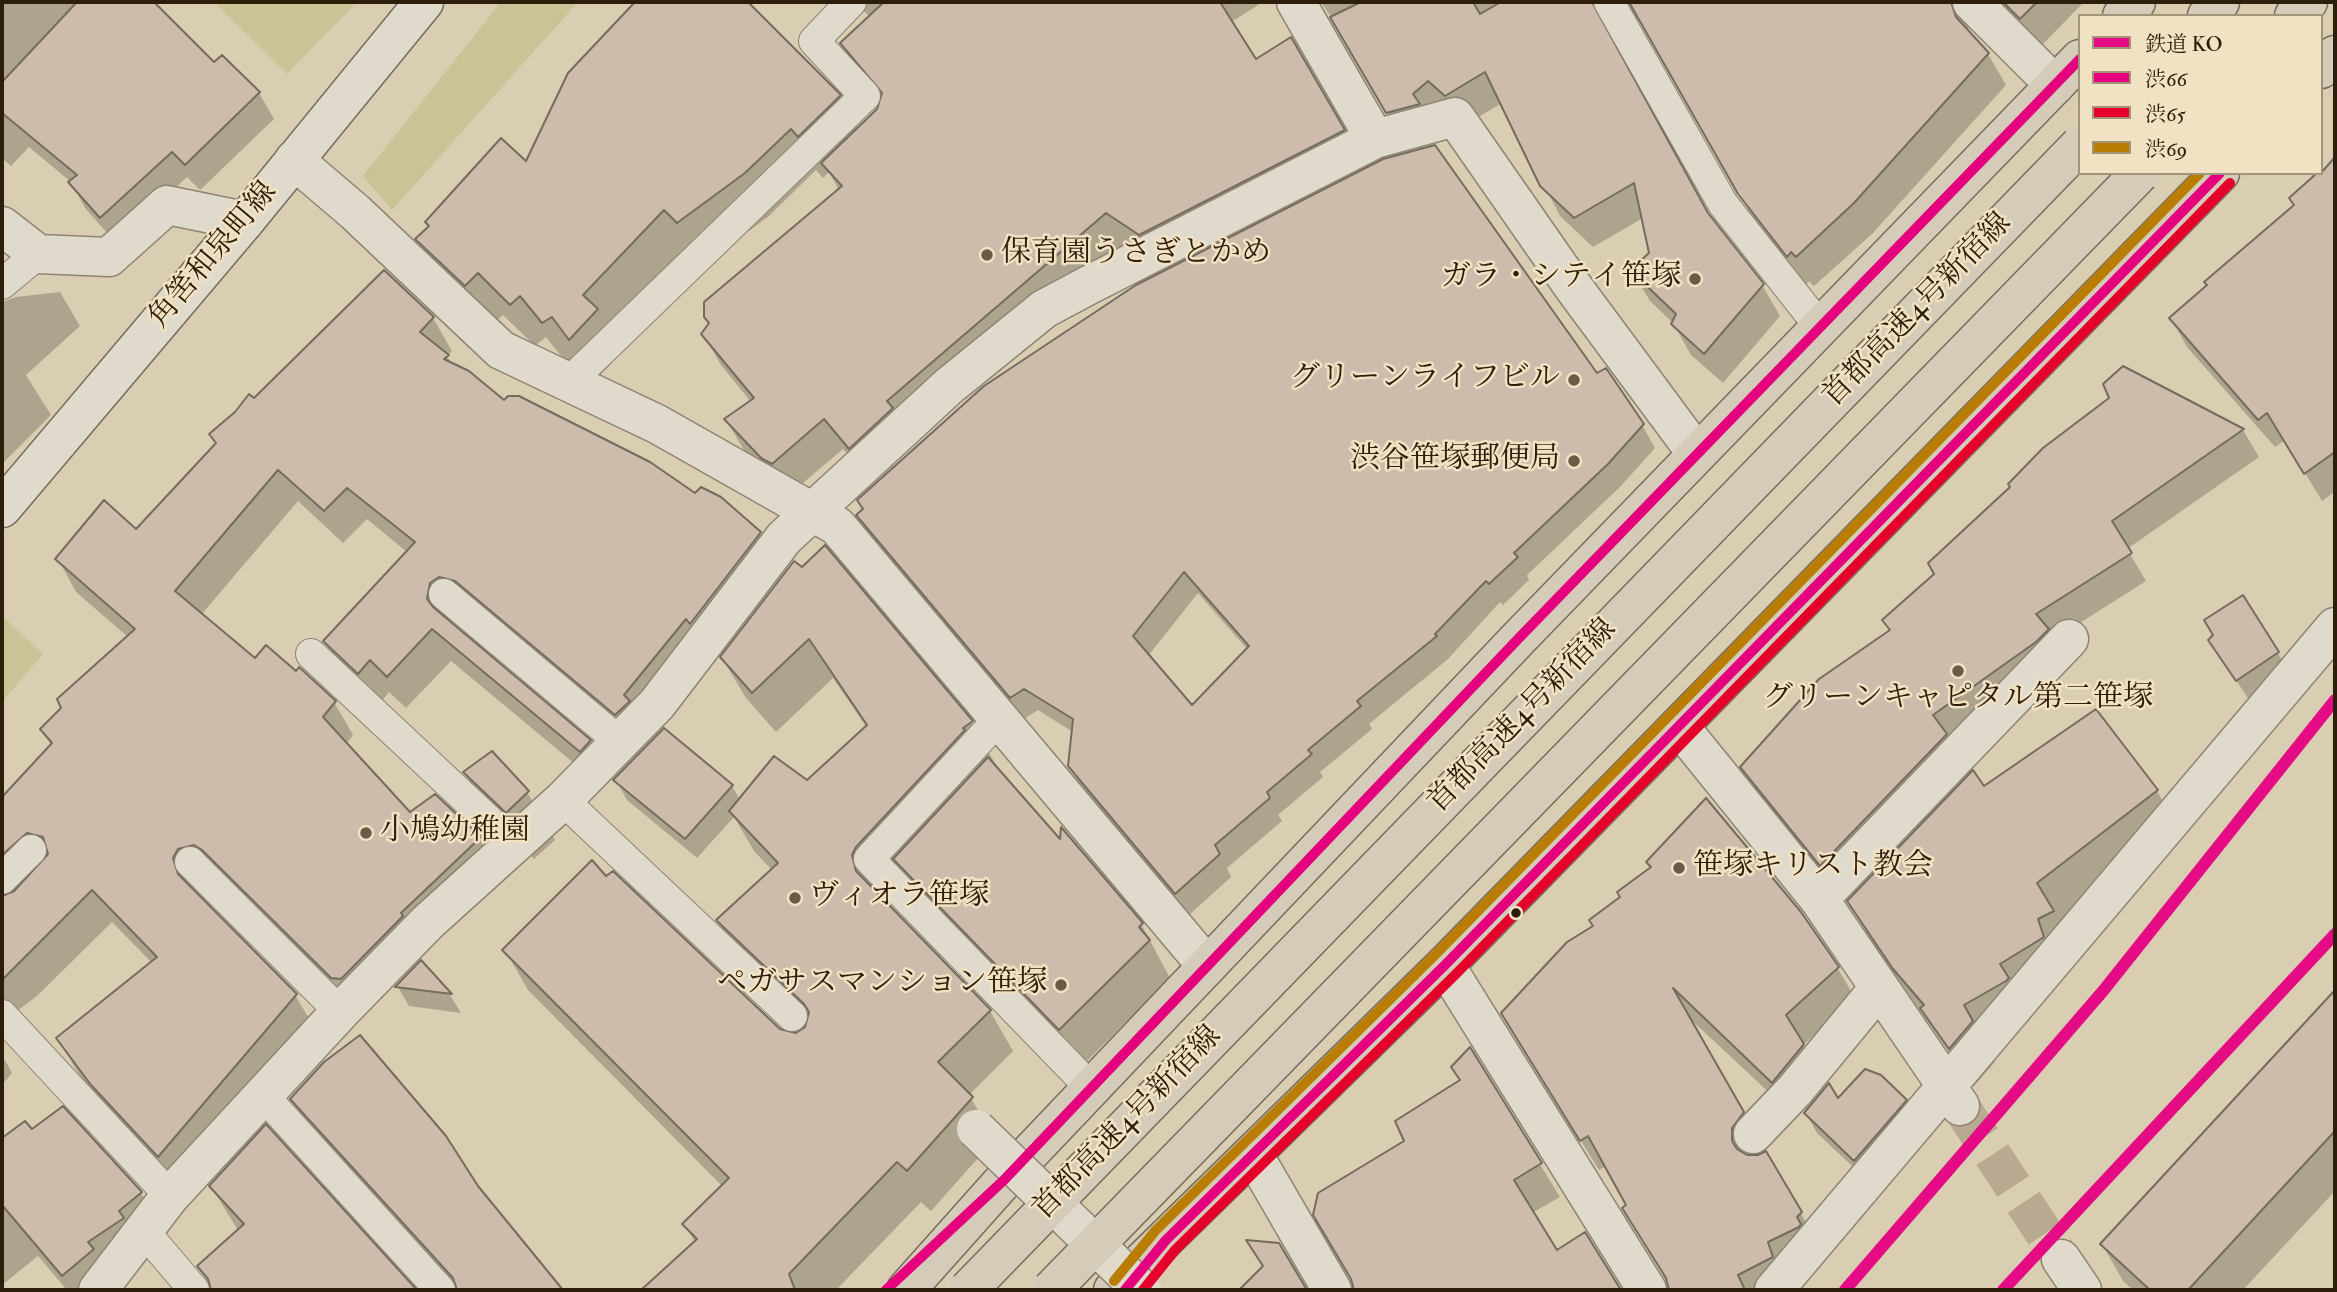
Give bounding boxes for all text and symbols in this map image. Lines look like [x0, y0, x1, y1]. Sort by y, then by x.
legend [2078, 14, 2323, 175]
text: 鉄道 KO [2145, 31, 2223, 58]
text: 渋66 [2145, 66, 2187, 93]
text: 渋65 [2145, 101, 2186, 128]
text: 渋69 [2145, 136, 2187, 163]
street label: 角筈和泉町線 [142, 175, 286, 337]
street label: 首都高速4号新宿線 [1816, 206, 2020, 416]
place label: 保育園うさぎとかめ [1001, 237, 1271, 273]
marker: 保育園うさぎとかめ [979, 247, 995, 263]
place label: ガラ・シテイ笹塚 [1441, 261, 1681, 297]
marker: ガラ・シテイ笹塚 [1687, 271, 1703, 287]
place label: グリーンライフビル [1290, 362, 1560, 398]
marker: グリーンライフビル [1566, 372, 1582, 388]
place label: 渋谷笹塚郵便局 [1350, 443, 1560, 479]
marker: 渋谷笹塚郵便局 [1566, 453, 1582, 469]
street label: 首都高速4号新宿線 [1421, 612, 1625, 822]
marker: グリーンキャピタル第二笹塚 [1950, 663, 1966, 679]
place label: グリーンキャピタル第二笹塚 [1763, 682, 2153, 718]
place label: 小鳩幼稚園 [380, 815, 530, 851]
marker: 小鳩幼稚園 [358, 825, 374, 841]
place label: 笹塚キリスト教会 [1693, 850, 1933, 886]
marker: 笹塚キリスト教会 [1671, 860, 1687, 876]
place label: ヴィオラ笹塚 [809, 880, 989, 916]
marker: ヴィオラ笹塚 [787, 890, 803, 906]
unlabelled marker [1509, 906, 1523, 920]
place label: ペガサスマンション笹塚 [717, 967, 1047, 1003]
marker: ペガサスマンション笹塚 [1053, 977, 1069, 993]
street label: 首都高速4号新宿線 [1026, 1019, 1230, 1229]

